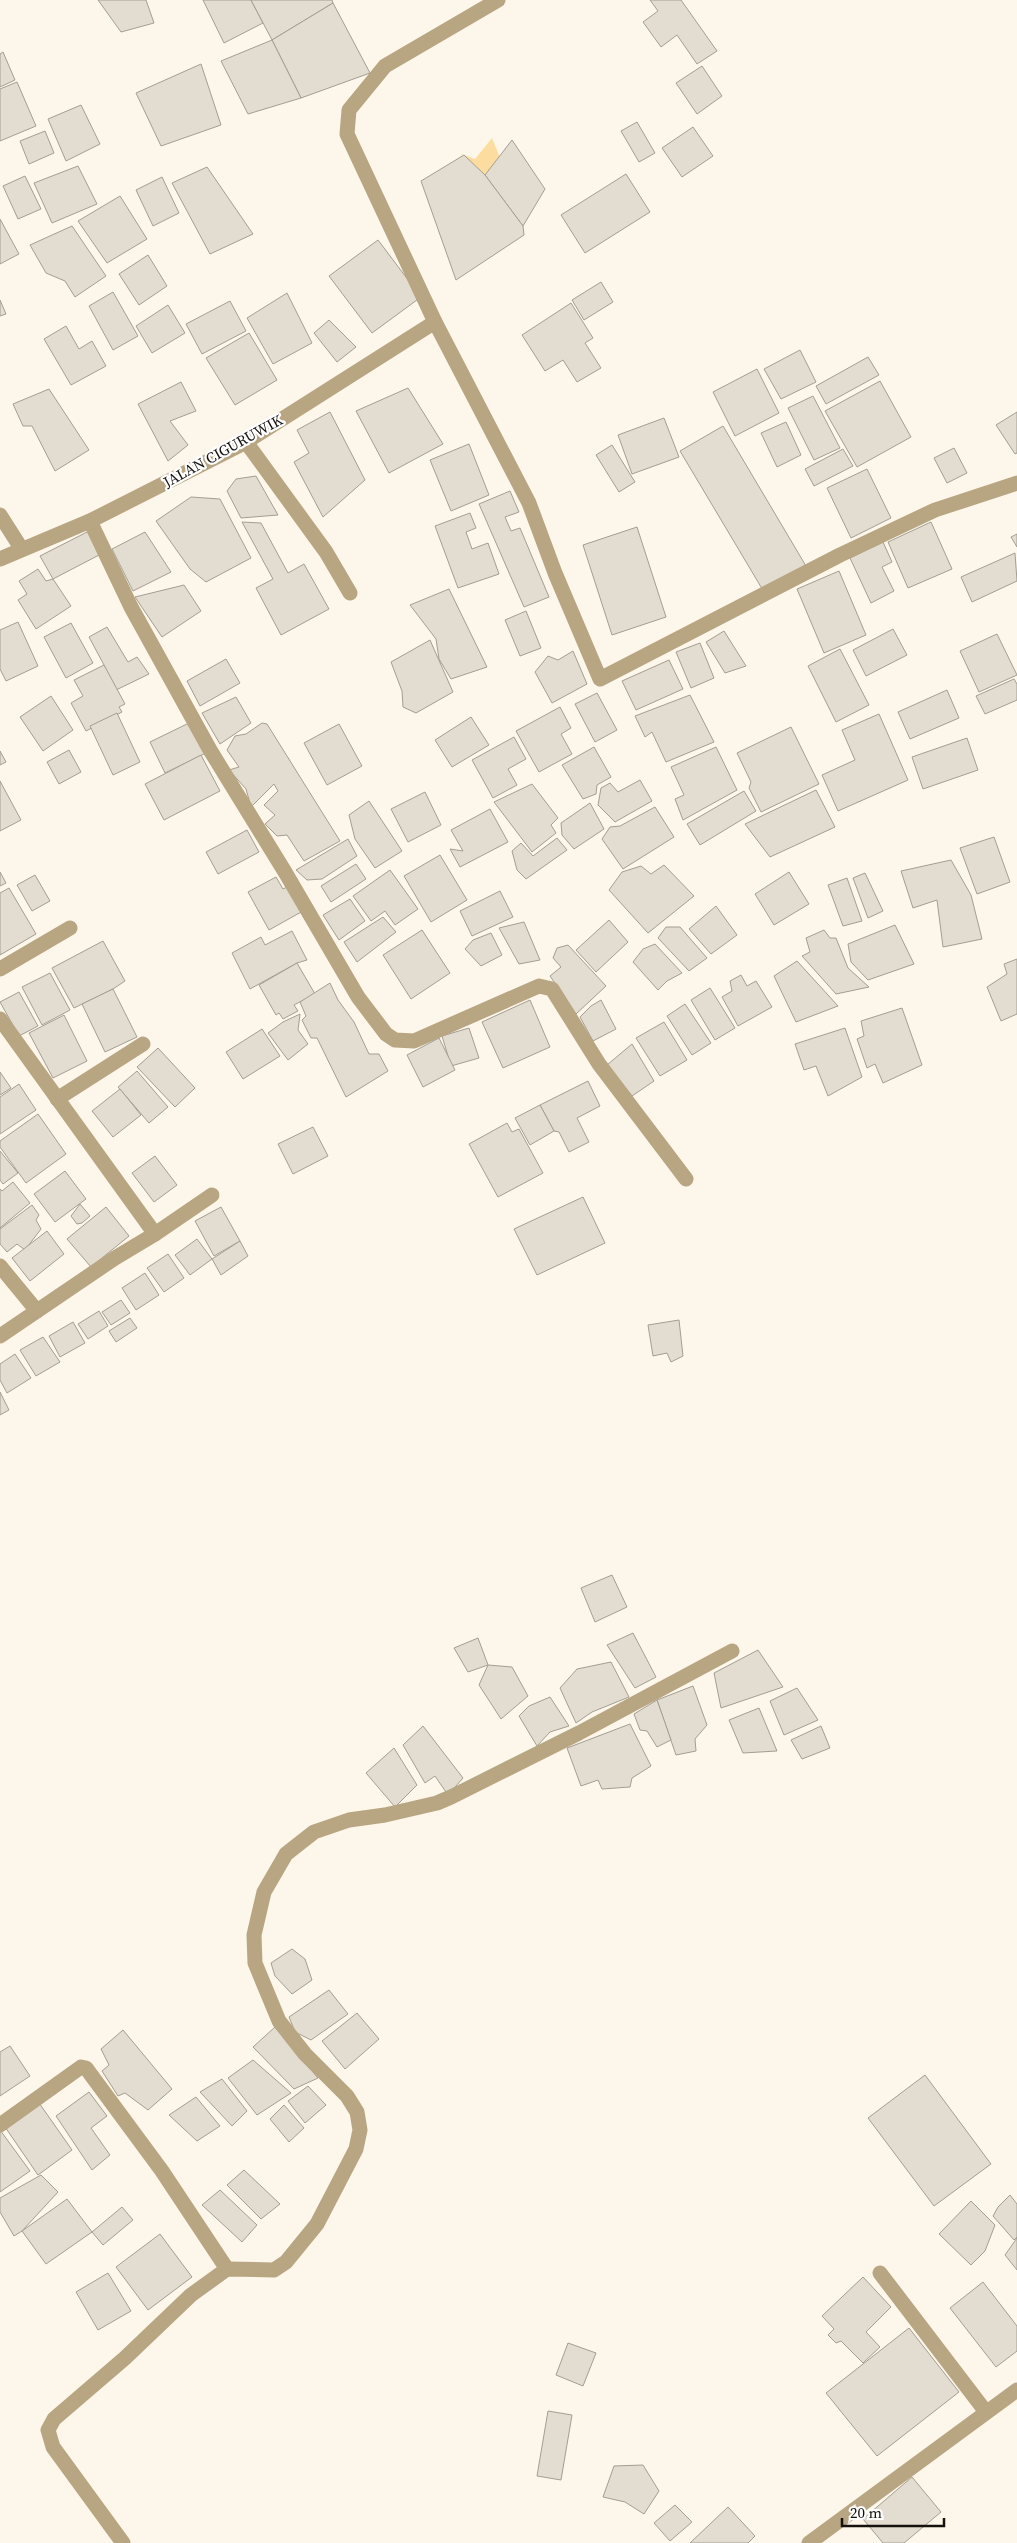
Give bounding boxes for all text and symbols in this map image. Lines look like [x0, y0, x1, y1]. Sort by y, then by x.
street label: JALAN CIGURUWIK [158, 409, 286, 493]
scale bar [842, 2496, 944, 2528]
text: 20 m [850, 2502, 882, 2523]

